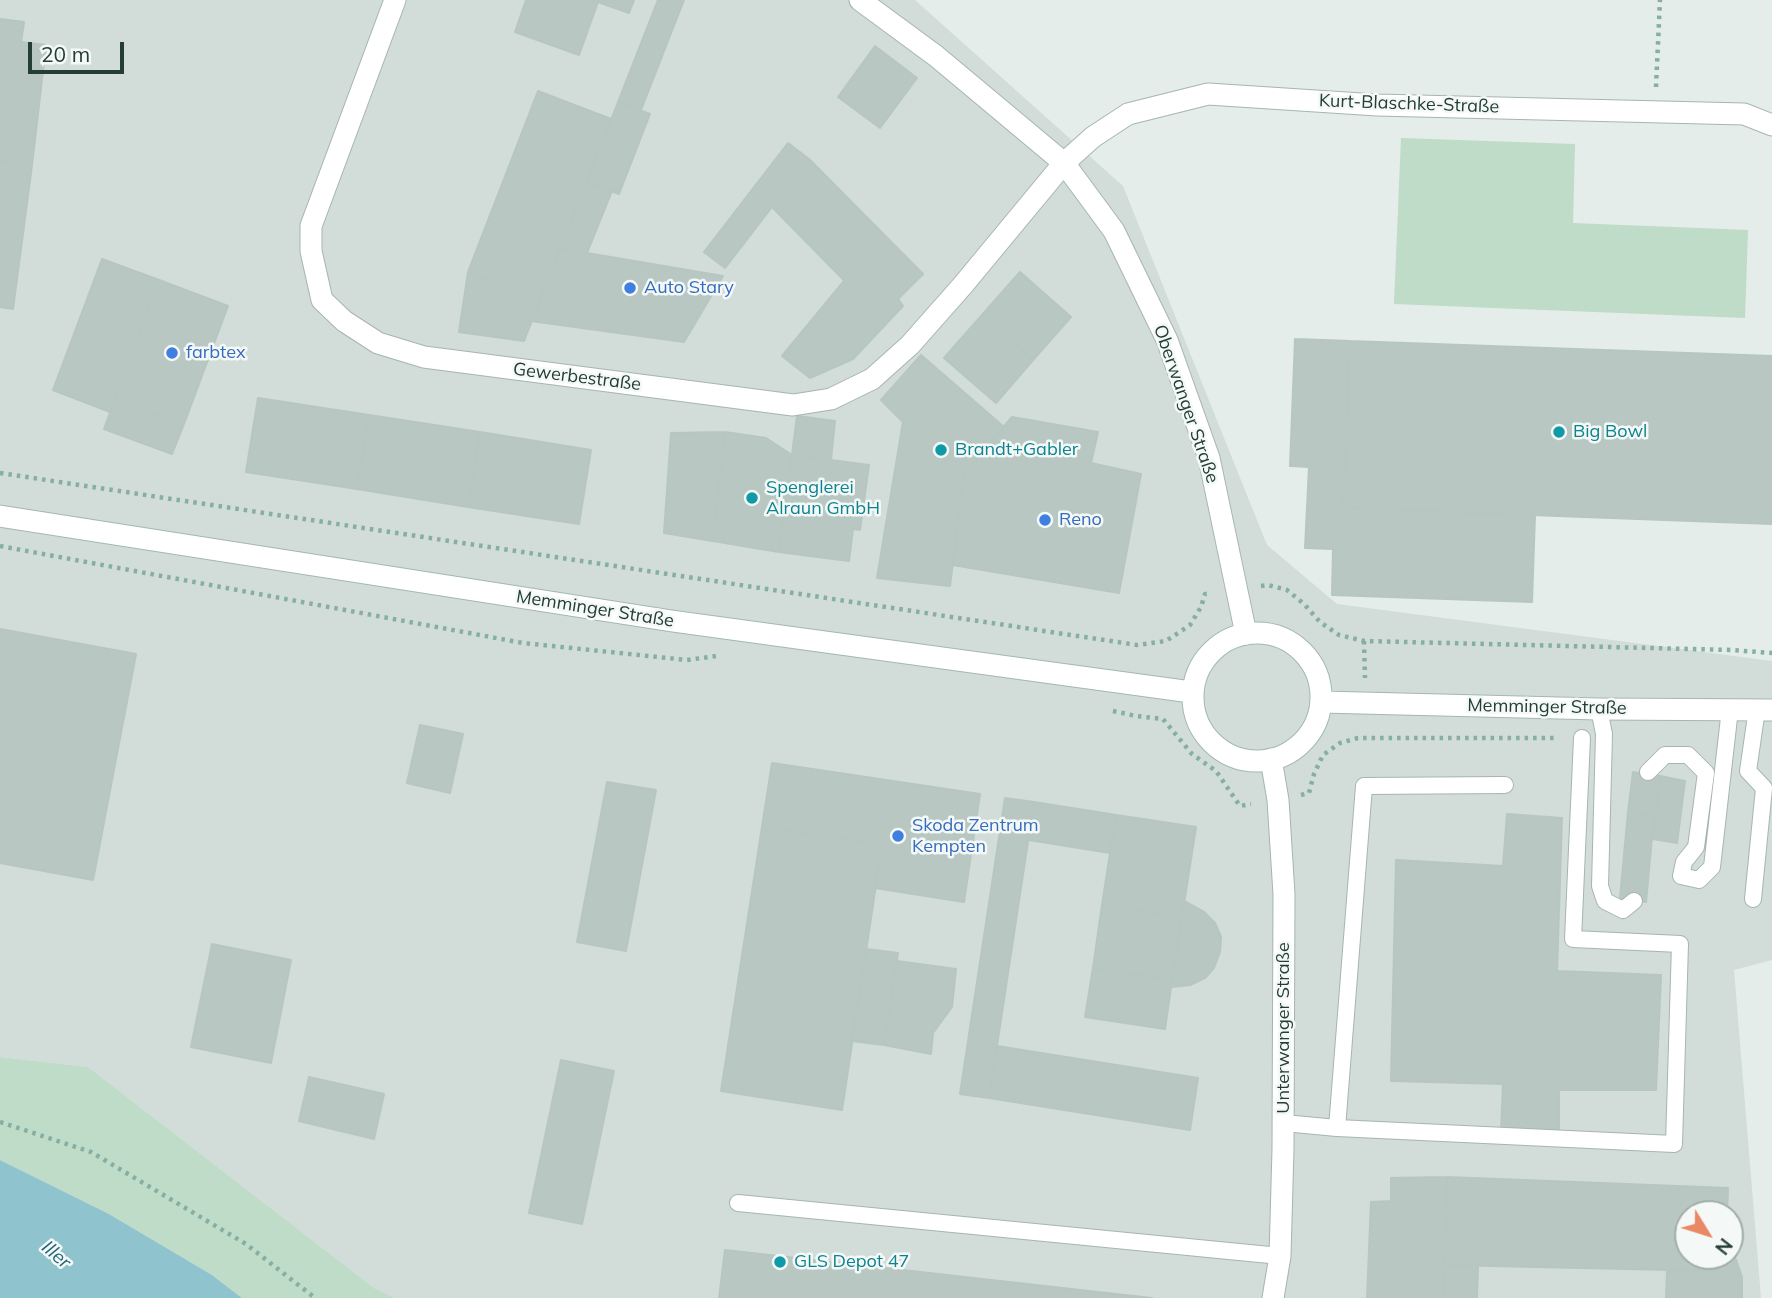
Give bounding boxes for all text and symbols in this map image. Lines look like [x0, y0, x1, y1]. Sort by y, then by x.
scale bar [32, 28, 128, 72]
text: 20 m [41, 41, 90, 67]
street label: Kurt-Blaschke-Straße [1318, 90, 1500, 118]
place label: Auto Stary [644, 277, 734, 299]
marker: Auto Stary [622, 280, 638, 296]
street label: Oberwanger Straße [1149, 322, 1223, 486]
place label: farbtex [186, 342, 246, 364]
marker: farbtex [164, 345, 180, 361]
street label: Gewerbestraße [512, 358, 642, 396]
place label: Big Bowl [1573, 421, 1647, 443]
marker: Big Bowl [1551, 424, 1567, 440]
place label: Brandt+Gabler [955, 439, 1078, 461]
marker: Brandt+Gabler [933, 442, 949, 458]
place label: Spenglerei Alraun GmbH [766, 477, 880, 520]
marker: Spenglerei Alraun GmbH [744, 490, 760, 506]
place label: Reno [1059, 509, 1102, 531]
marker: Reno [1037, 512, 1053, 528]
street label: Memminger Straße [515, 586, 675, 632]
street label: Memminger Straße [1467, 695, 1627, 719]
place label: Skoda Zentrum Kempten [912, 815, 1039, 858]
marker: Skoda Zentrum Kempten [890, 828, 906, 844]
street label: Unterwanger Straße [1273, 942, 1295, 1114]
north arrow [1674, 1200, 1744, 1270]
text: N [1710, 1234, 1738, 1260]
water label: Iller [37, 1236, 75, 1274]
place label: GLS Depot 47 [794, 1251, 909, 1273]
marker: GLS Depot 47 [772, 1254, 788, 1270]

